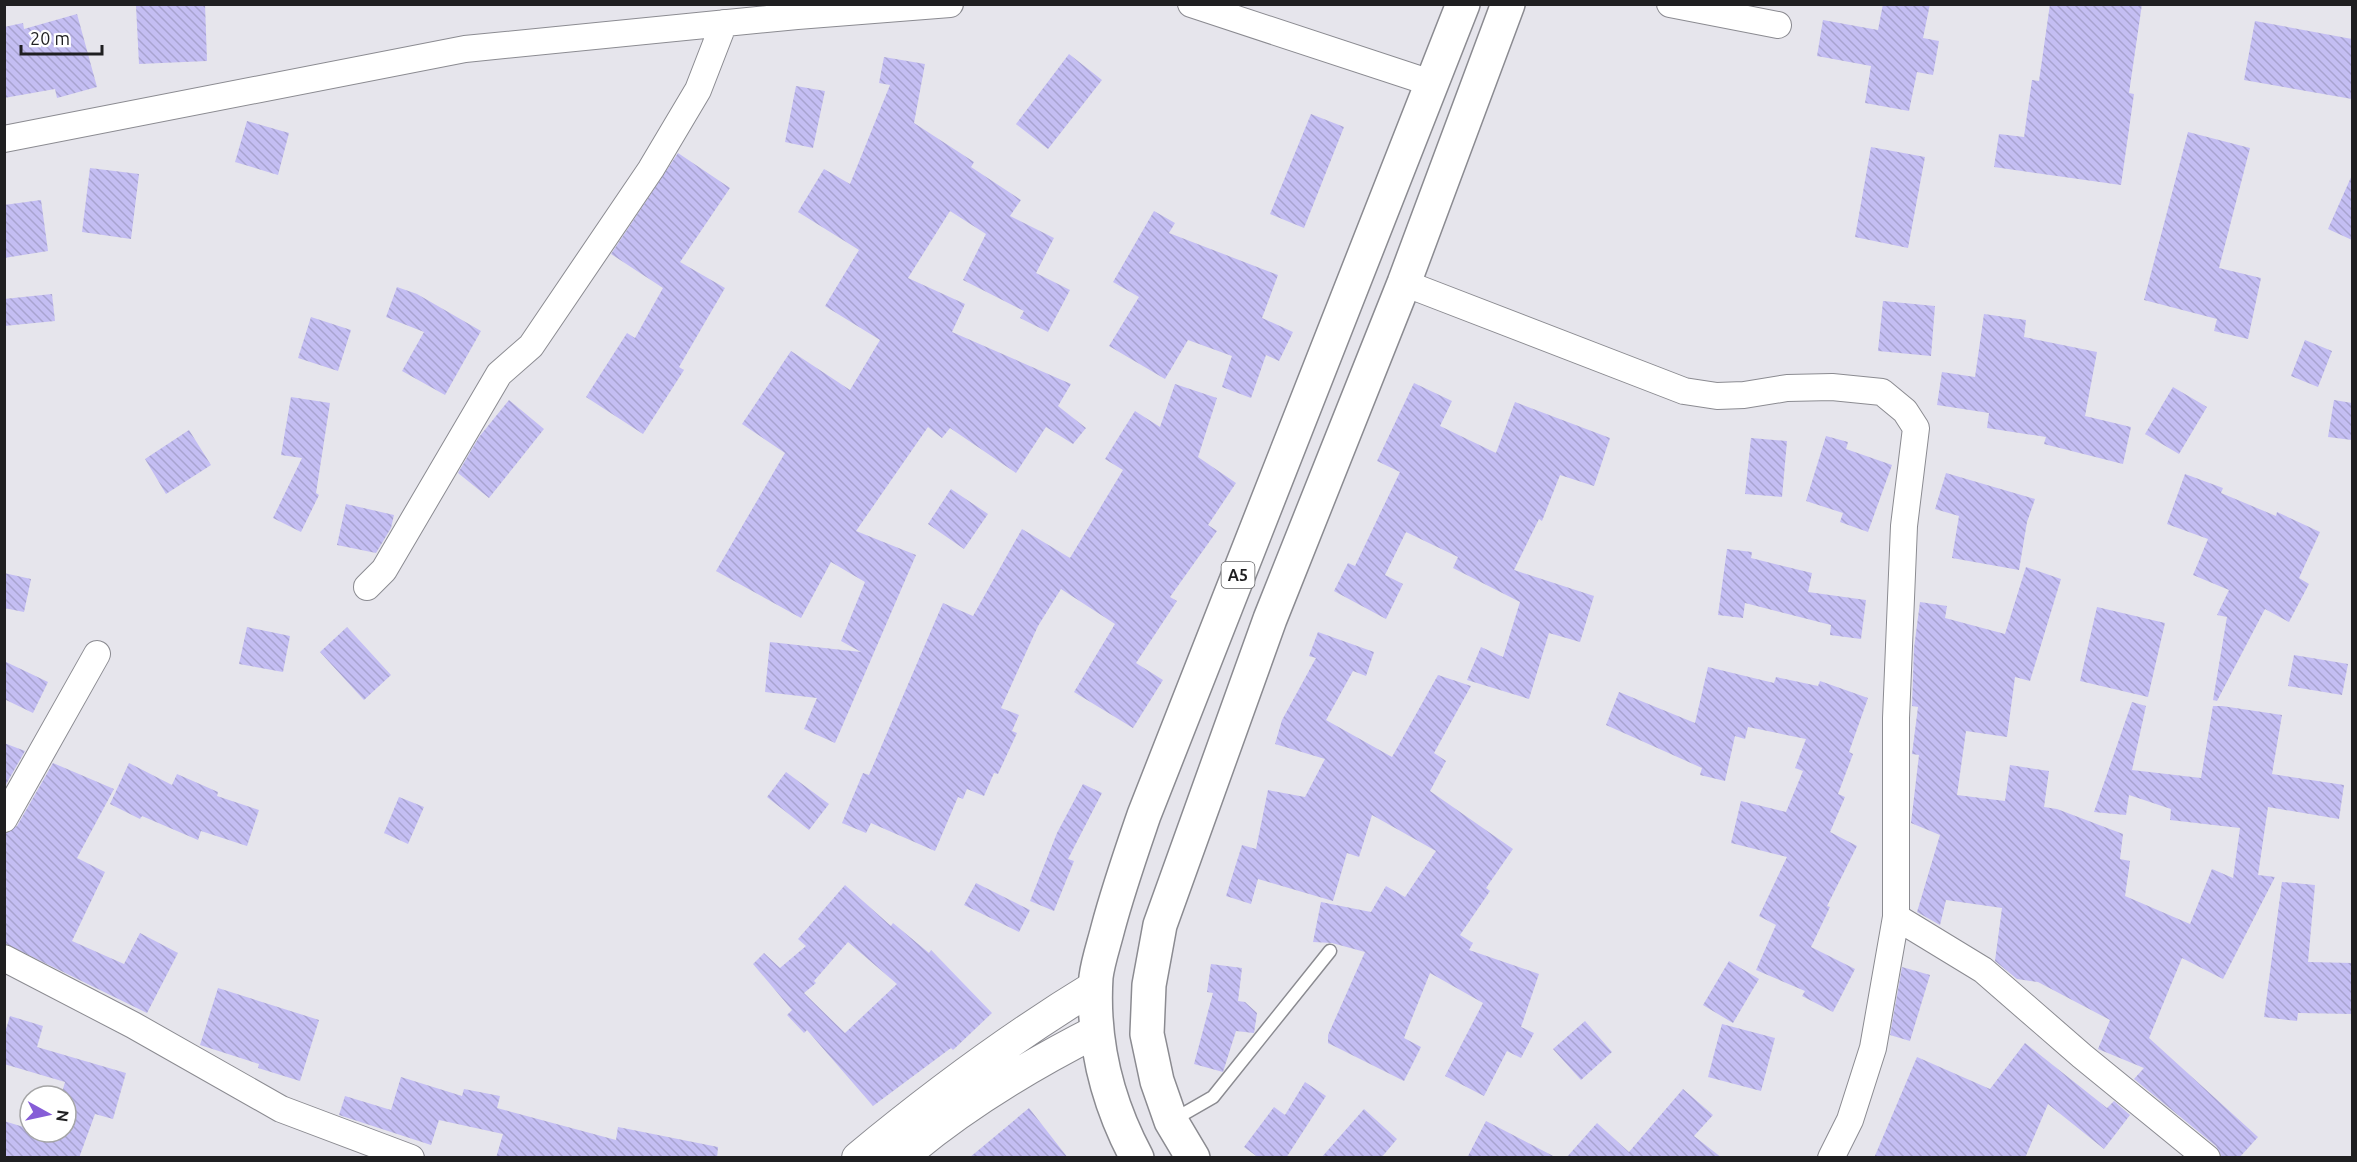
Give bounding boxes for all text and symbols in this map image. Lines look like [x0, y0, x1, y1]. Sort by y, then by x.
scale bar [21, 18, 102, 56]
text: 20 m [30, 28, 70, 48]
road number: A5 [1222, 562, 1254, 588]
north arrow [18, 1084, 78, 1144]
text: N [53, 1109, 73, 1123]

